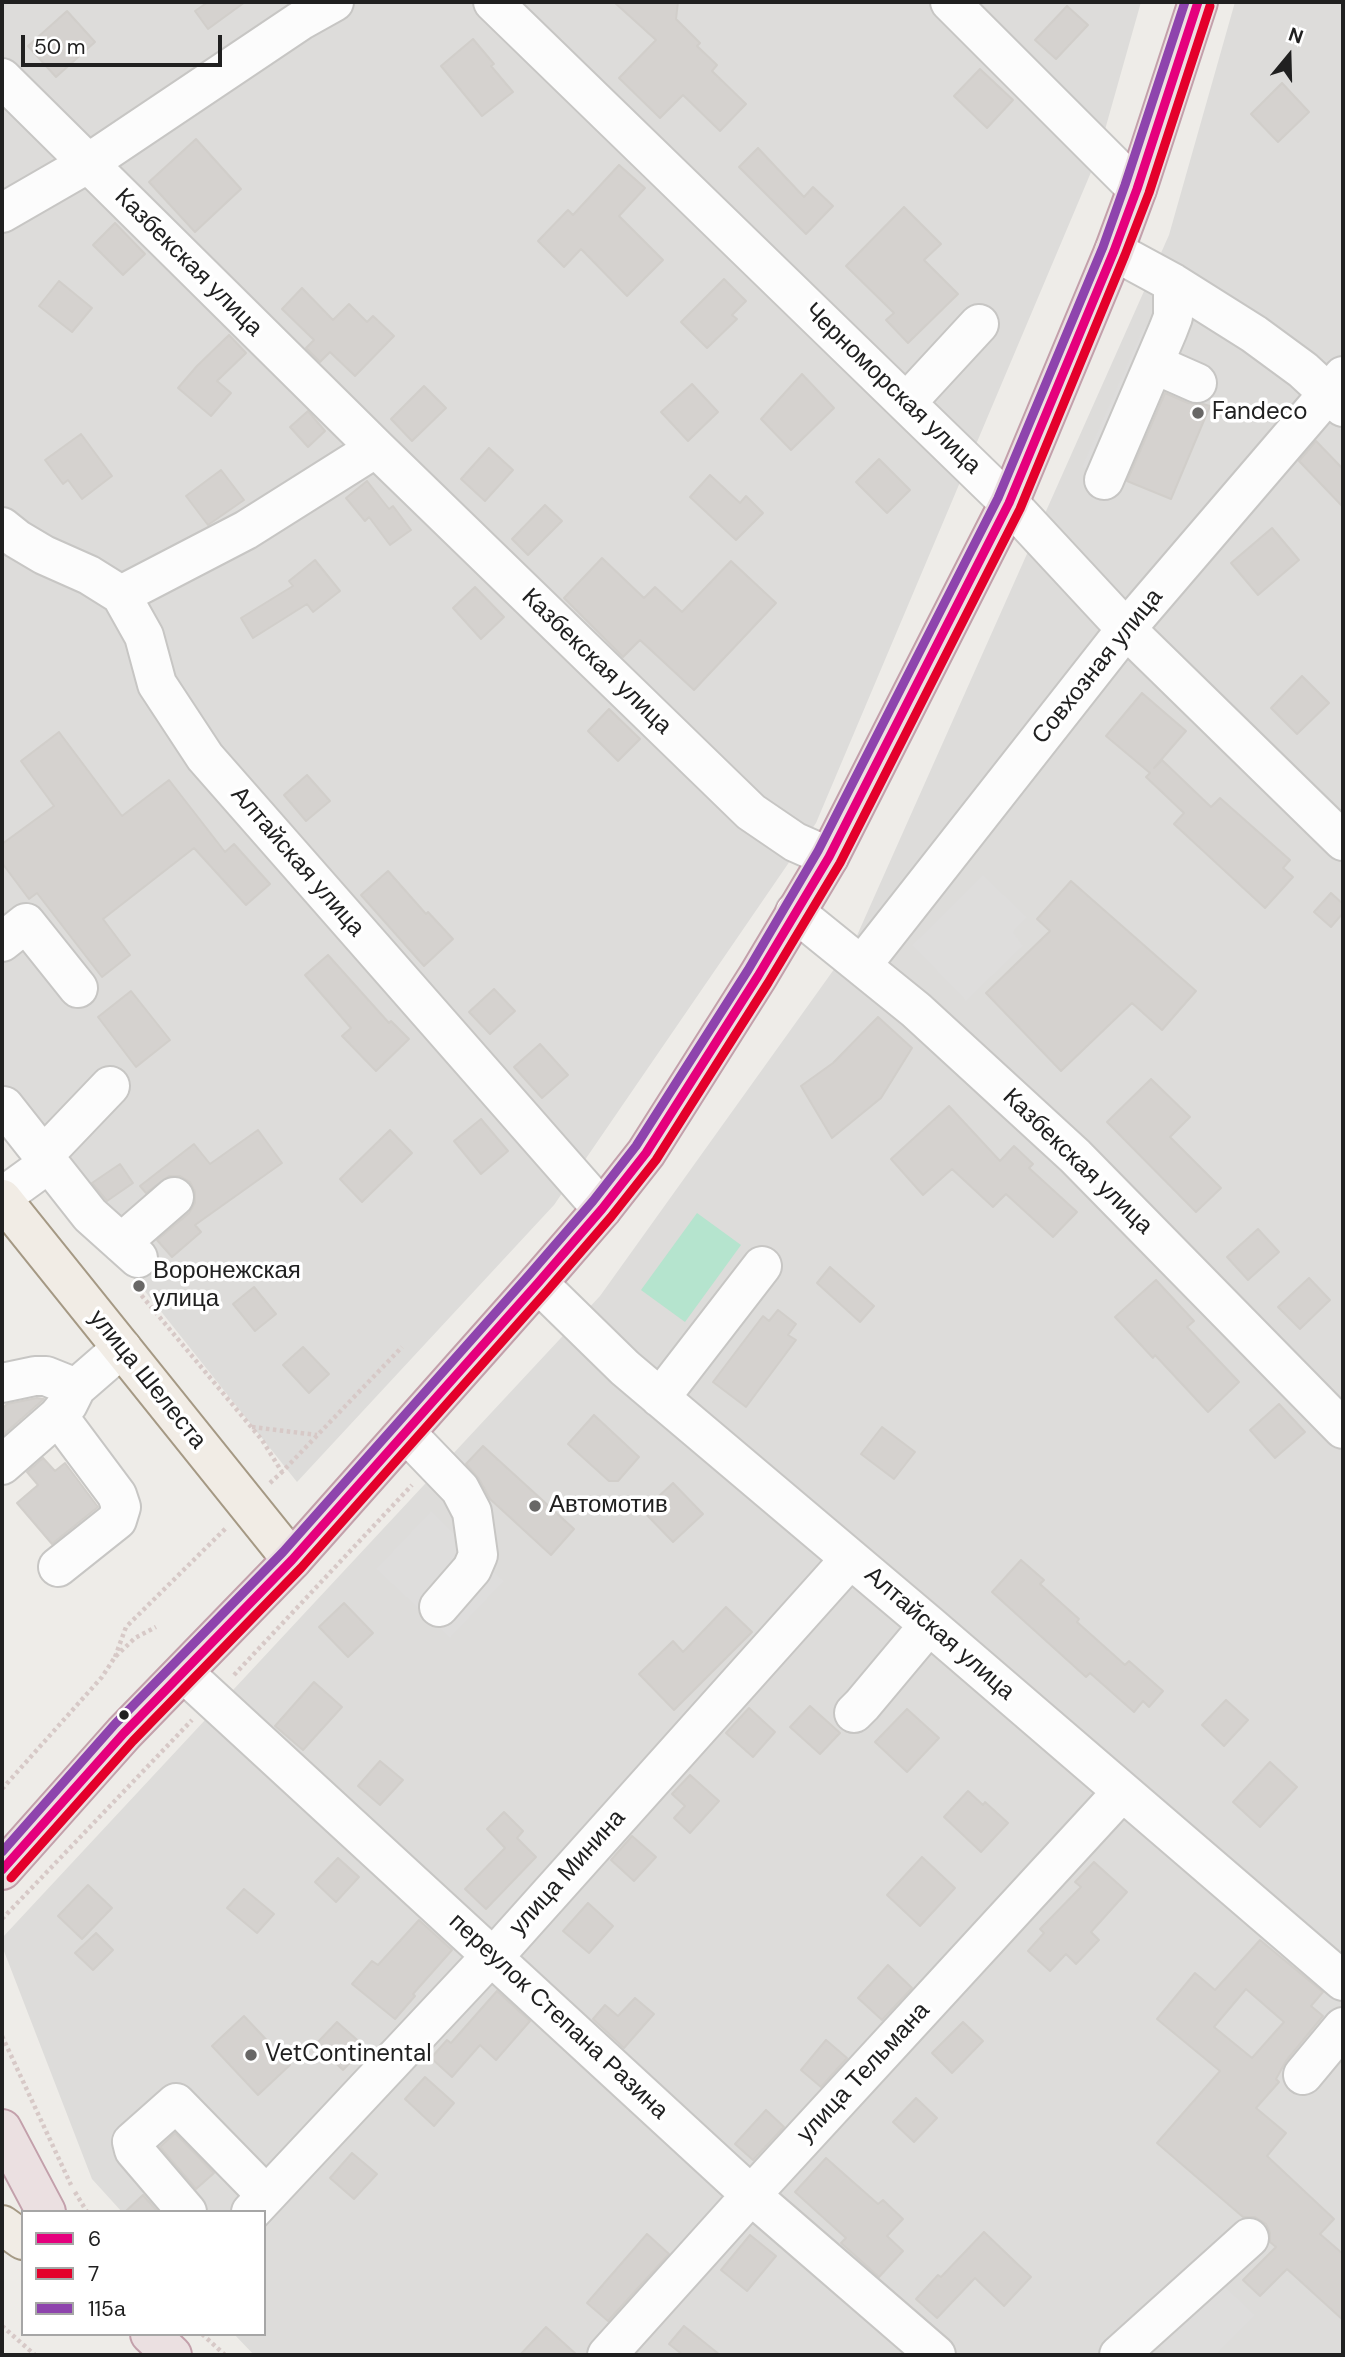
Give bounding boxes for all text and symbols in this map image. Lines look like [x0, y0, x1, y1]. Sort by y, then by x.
scale bar [24, 21, 226, 65]
north arrow [1254, 21, 1324, 91]
text: N [1285, 22, 1307, 50]
text: 50 m [34, 33, 85, 61]
street label: Казбекская улица [108, 183, 268, 343]
street label: Черноморская улица [798, 297, 986, 481]
place label: Fandeco [1212, 399, 1307, 427]
marker: Fandeco [1190, 405, 1206, 421]
street label: Казбекская улица [515, 583, 677, 741]
street label: Совхозная улица [1027, 584, 1169, 750]
street label: Алтайская улица [224, 781, 370, 943]
street label: Казбекская улица [996, 1083, 1158, 1241]
place label: Воронежская улица [153, 1258, 301, 1314]
marker: Воронежская улица [131, 1278, 147, 1294]
street label: улица Шелеста [82, 1305, 212, 1455]
place label: Автомотив [549, 1492, 668, 1520]
marker: Автомотив [527, 1498, 543, 1514]
street label: Алтайская улица [858, 1561, 1020, 1707]
unlabelled marker [117, 1708, 131, 1722]
street label: улица Минина [504, 1804, 632, 1942]
street label: переулок Степана Разина [443, 1908, 673, 2126]
street label: улица Тельмана [792, 1997, 936, 2149]
place label: VetContinental [265, 2041, 432, 2069]
marker: VetContinental [243, 2047, 259, 2063]
legend [21, 2210, 266, 2336]
text: 6 [88, 2225, 101, 2253]
text: 7 [88, 2260, 99, 2288]
text: 115а [88, 2295, 126, 2323]

